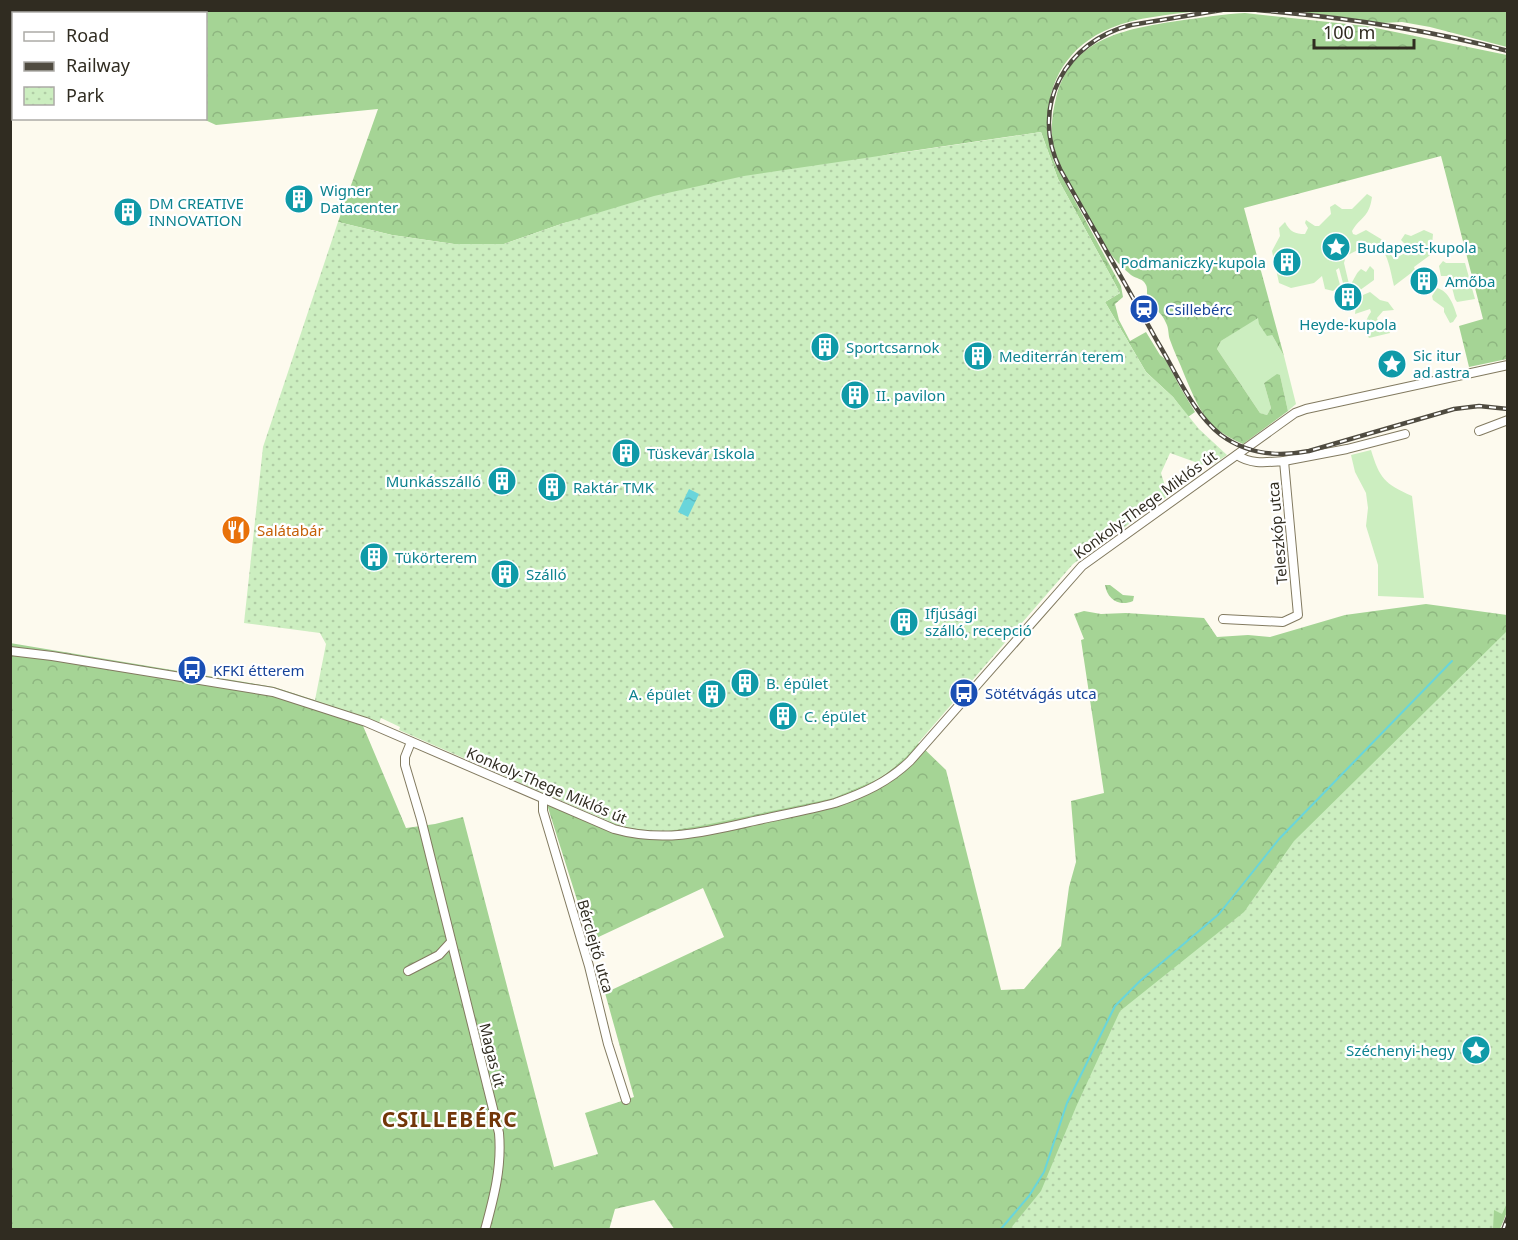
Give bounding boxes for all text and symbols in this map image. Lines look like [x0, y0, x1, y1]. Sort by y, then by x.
legend [12, 12, 207, 120]
scale bar [1314, 12, 1414, 50]
text: 100 m [1323, 20, 1375, 44]
text: Road [66, 23, 109, 47]
text: Railway [66, 53, 131, 77]
text: Park [66, 83, 104, 107]
place label: Wigner Datacenter [320, 180, 398, 217]
building icon: Wigner Datacenter [283, 183, 315, 215]
place label: DM CREATIVE INNOVATION [149, 193, 244, 230]
building icon: DM CREATIVE INNOVATION [112, 196, 144, 228]
place icon: Budapest-kupola [1320, 231, 1352, 263]
place label: Budapest-kupola [1357, 237, 1477, 257]
building icon: Podmaniczky-kupola [1271, 246, 1303, 278]
place label: Podmaniczky-kupola [1120, 252, 1266, 272]
building icon: Amőba [1408, 265, 1440, 297]
place label: Amőba [1445, 271, 1495, 291]
building icon: Heyde-kupola [1332, 281, 1364, 313]
station icon: Csillebérc [1128, 293, 1160, 325]
place label: Csillebérc [1165, 299, 1233, 319]
place label: Heyde-kupola [1299, 314, 1397, 334]
building icon: Sportcsarnok [809, 331, 841, 363]
place label: Sportcsarnok [846, 337, 940, 357]
building icon: Mediterrán terem [962, 340, 994, 372]
place label: Sic itur ad astra [1413, 345, 1470, 382]
place label: Mediterrán terem [999, 346, 1124, 366]
place icon: Sic itur ad astra [1376, 348, 1408, 380]
building icon: II. pavilon [839, 379, 871, 411]
place label: II. pavilon [876, 385, 945, 405]
building icon: Tüskevár Iskola [610, 437, 642, 469]
place label: Tüskevár Iskola [647, 443, 755, 463]
street label: Konkoly-Thege Miklós út [1069, 445, 1221, 563]
building icon: Munkásszálló [486, 465, 518, 497]
place label: Munkásszálló [386, 471, 481, 491]
building icon: Raktár TMK [536, 471, 568, 503]
place label: Raktár TMK [573, 477, 655, 497]
street label: Teleszkóp utca [1263, 481, 1291, 585]
restaurant icon: Salátabár [220, 514, 252, 546]
place label: Salátabár [257, 520, 324, 540]
building icon: Tükörterem [358, 541, 390, 573]
place label: Tükörterem [395, 547, 477, 567]
building icon: Szálló [489, 558, 521, 590]
place label: Szálló [526, 564, 567, 584]
place label: Ifjúsági szálló, recepció [925, 603, 1032, 640]
building icon: Ifjúsági szálló, recepció [888, 606, 920, 638]
bus stop icon: KFKI étterem [176, 654, 208, 686]
place label: KFKI étterem [213, 660, 304, 680]
building icon: B. épület [729, 667, 761, 699]
place label: B. épület [766, 673, 829, 693]
bus stop icon: Sötétvágás utca [948, 677, 980, 709]
building icon: A. épület [696, 678, 728, 710]
place label: Sötétvágás utca [985, 683, 1097, 703]
place label: A. épület [629, 684, 692, 704]
building icon: C. épület [767, 700, 799, 732]
place label: C. épület [804, 706, 867, 726]
street label: Konkoly-Thege Miklós út [464, 742, 631, 828]
street label: Bérclejtő utca [573, 897, 619, 995]
street label: Magas út [475, 1021, 511, 1090]
place icon: Széchenyi-hegy [1460, 1034, 1492, 1066]
place label: Széchenyi-hegy [1346, 1040, 1455, 1060]
district label: CSILLEBÉRC [382, 1105, 518, 1133]

